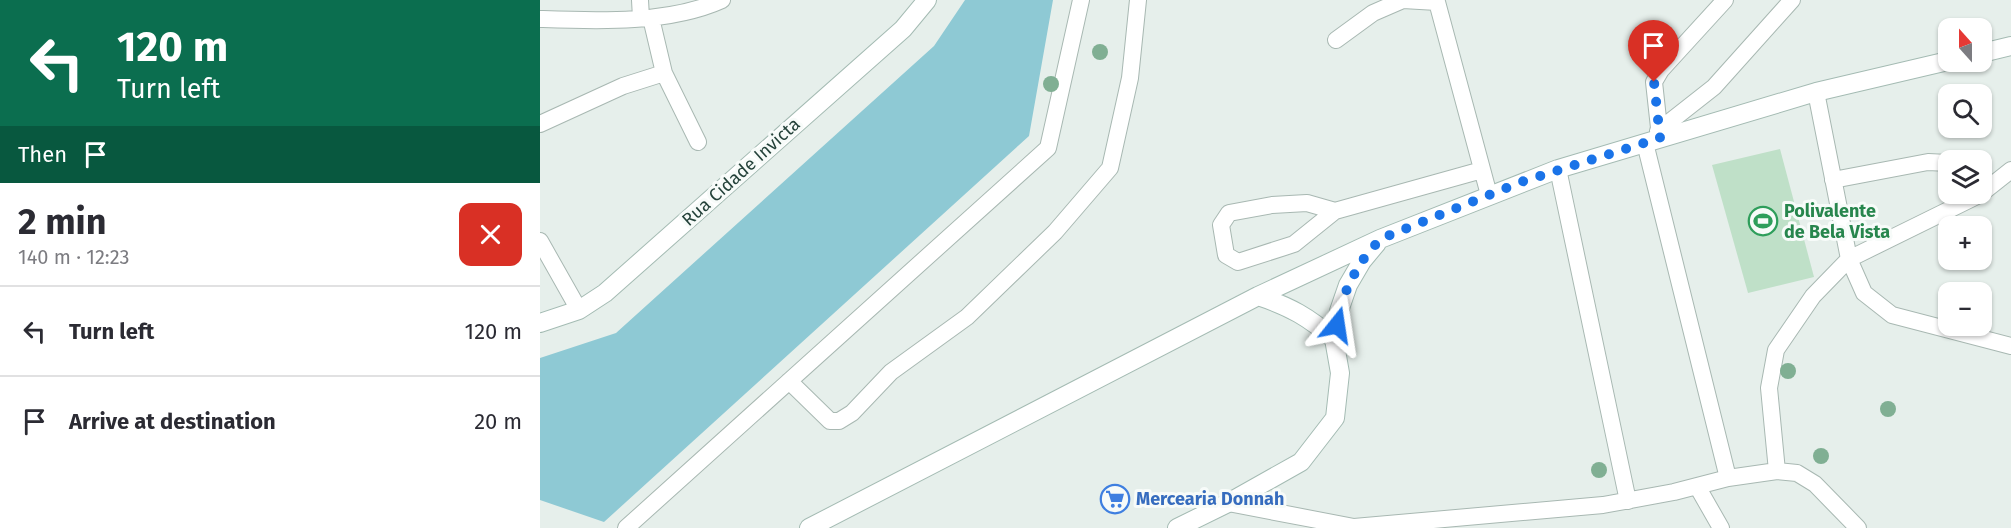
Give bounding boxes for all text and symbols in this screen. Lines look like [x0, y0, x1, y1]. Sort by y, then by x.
north arrow [1938, 18, 1992, 72]
map controls [1938, 18, 1992, 336]
pin [1628, 20, 1679, 82]
text: 120 m [117, 22, 228, 72]
icon: left [18, 24, 96, 102]
icon: arrive [1637, 29, 1670, 62]
text: Turn left [117, 73, 220, 105]
button: search [1938, 84, 1992, 138]
street label: Rua Cidade Invicta [677, 113, 805, 231]
icon: arrive [79, 138, 112, 171]
text: Then [18, 141, 67, 168]
button: layers [1938, 150, 1992, 204]
text: 2 min [18, 200, 107, 244]
place label: Polivalente de Bela Vista [1784, 200, 1890, 243]
button: close [459, 203, 522, 266]
sports icon: Polivalente de Bela Vista [1747, 205, 1779, 237]
button: + [1938, 216, 1992, 270]
text: 140 m · 12:23 [18, 245, 129, 269]
button: − [1938, 282, 1992, 336]
position arrow [1305, 293, 1369, 357]
icon: left [18, 315, 51, 348]
text: Turn left [69, 318, 154, 345]
text: 120 m [465, 318, 522, 345]
icon: arrive [18, 405, 51, 438]
text: Arrive at destination [69, 408, 276, 435]
text: 20 m [474, 408, 522, 435]
supermarket icon: Mercearia Donnah [1099, 483, 1131, 515]
place label: Mercearia Donnah [1136, 488, 1284, 510]

